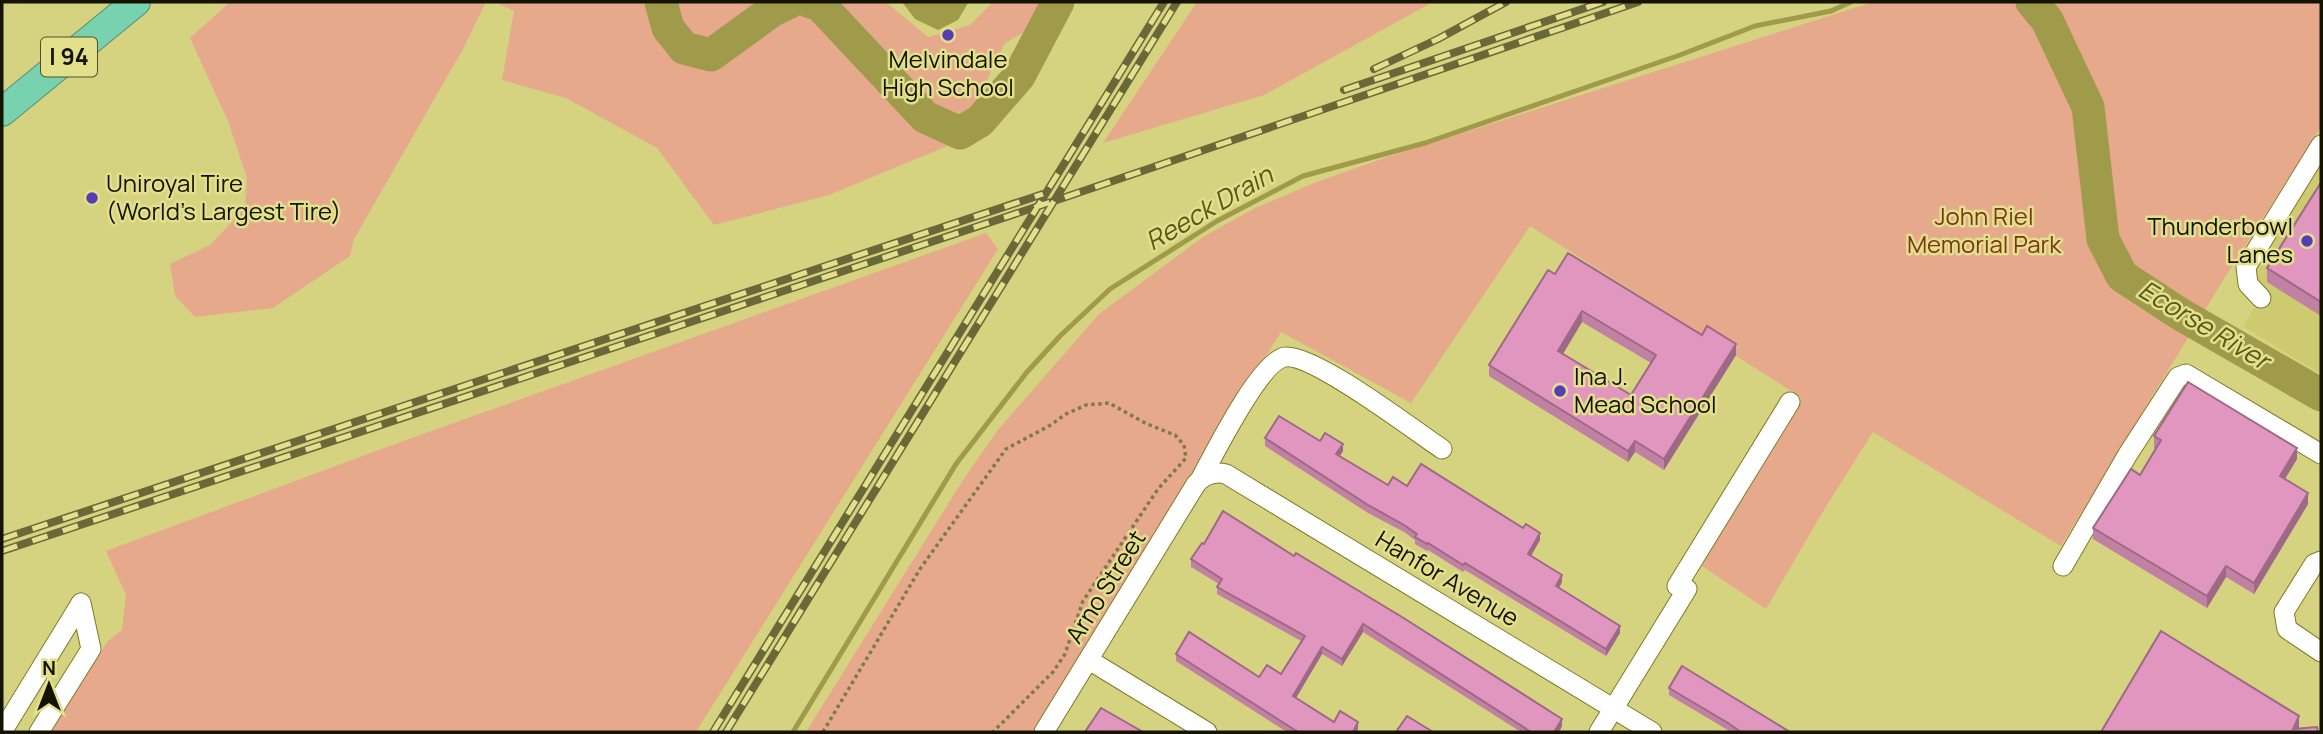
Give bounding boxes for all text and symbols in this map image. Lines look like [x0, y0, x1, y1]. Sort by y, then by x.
marker: Melvindale High School [940, 27, 956, 43]
road number: I 94 [41, 38, 97, 76]
place label: Melvindale High School [882, 42, 1014, 103]
water label: Reeck Drain [1138, 155, 1280, 258]
place label: Uniroyal Tire (World's Largest Tire) [106, 166, 341, 227]
marker: Uniroyal Tire (World's Largest Tire) [84, 190, 100, 206]
park label: John Riel Memorial Park [1907, 199, 2062, 260]
place label: Thunderbowl Lanes [2147, 209, 2293, 270]
marker: Thunderbowl Lanes [2299, 233, 2315, 249]
water label: Ecorse River [2132, 271, 2280, 379]
place label: Ina J. Mead School [1574, 359, 1717, 420]
marker: Ina J. Mead School [1552, 383, 1568, 399]
street label: Hanfor Avenue [1370, 522, 1526, 634]
street label: Arno Street [1057, 523, 1153, 649]
north arrow [14, 650, 84, 720]
text: N [42, 655, 56, 681]

